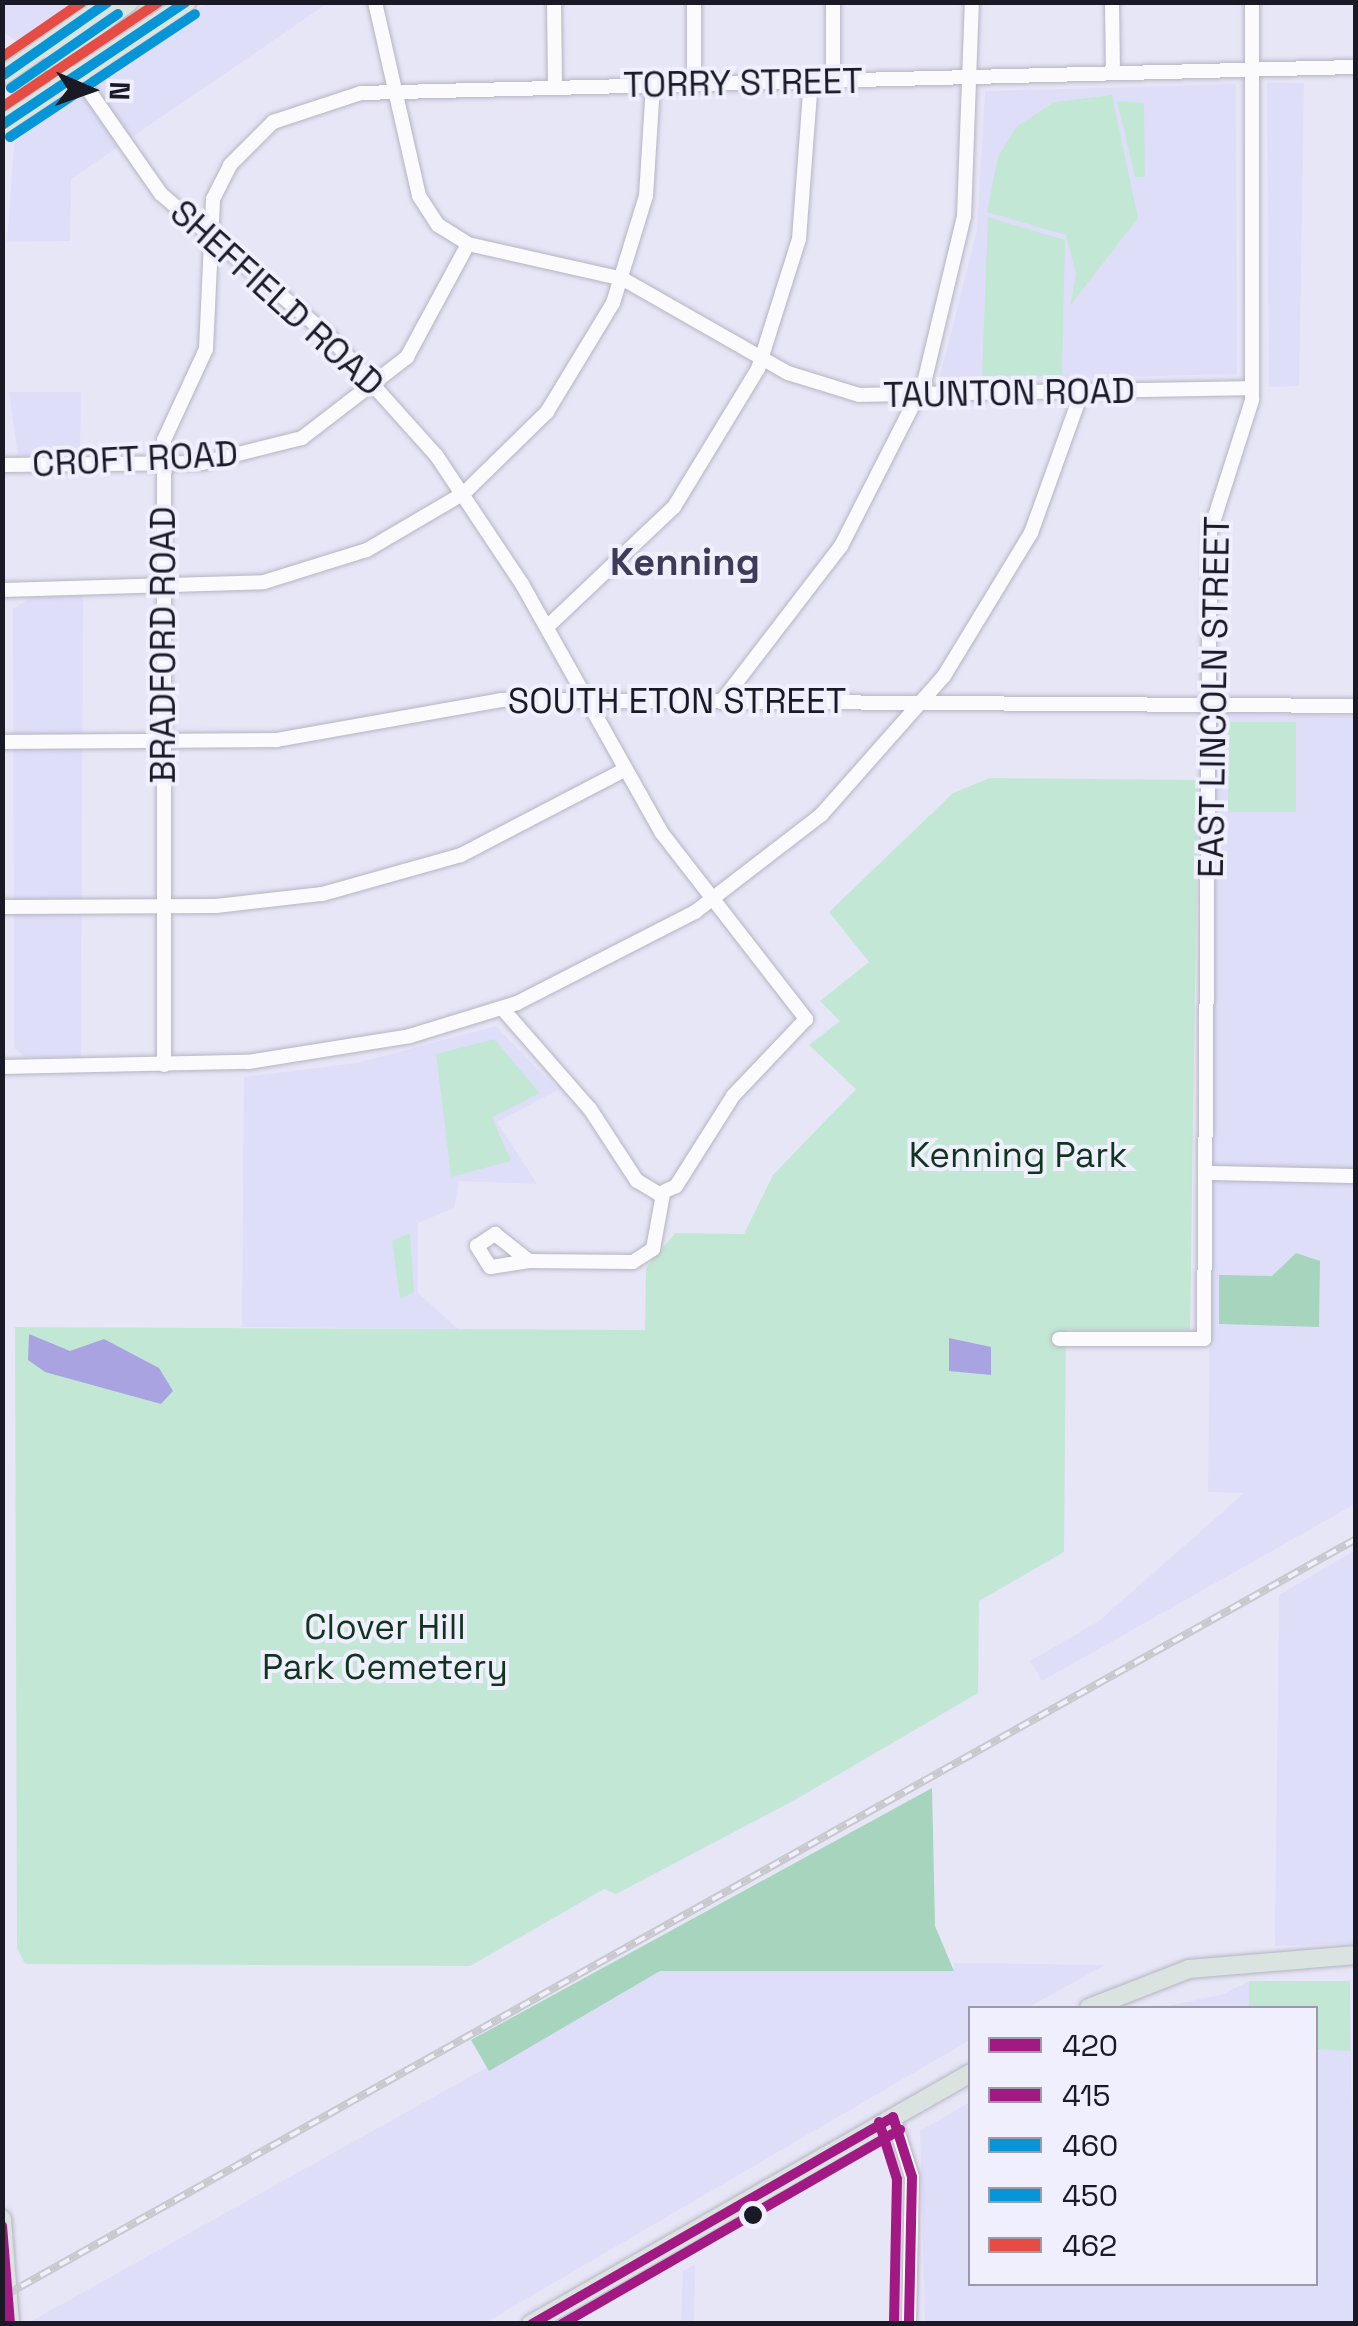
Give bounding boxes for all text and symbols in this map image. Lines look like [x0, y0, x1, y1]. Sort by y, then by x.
north arrow [40, 40, 140, 140]
street label: TORRY STREET [623, 60, 863, 106]
text: N [102, 81, 138, 101]
street label: SHEFFIELD ROAD [162, 191, 392, 405]
street label: TAUNTON ROAD [883, 370, 1135, 416]
street label: CROFT ROAD [31, 433, 239, 485]
street label: BRADFORD ROAD [142, 506, 184, 784]
street label: EAST LINCOLN STREET [1190, 515, 1238, 879]
district label: Kenning [610, 540, 760, 586]
street label: SOUTH ETON STREET [508, 680, 846, 722]
park label: Kenning Park [909, 1134, 1127, 1176]
park label: Clover Hill Park Cemetery [262, 1606, 508, 1688]
legend [968, 2006, 1318, 2286]
text: 420 [1062, 2026, 1118, 2065]
text: 415 [1062, 2076, 1111, 2115]
text: 460 [1062, 2126, 1118, 2165]
text: 450 [1062, 2176, 1118, 2215]
unlabelled marker [743, 2205, 763, 2225]
text: 462 [1062, 2226, 1117, 2265]

